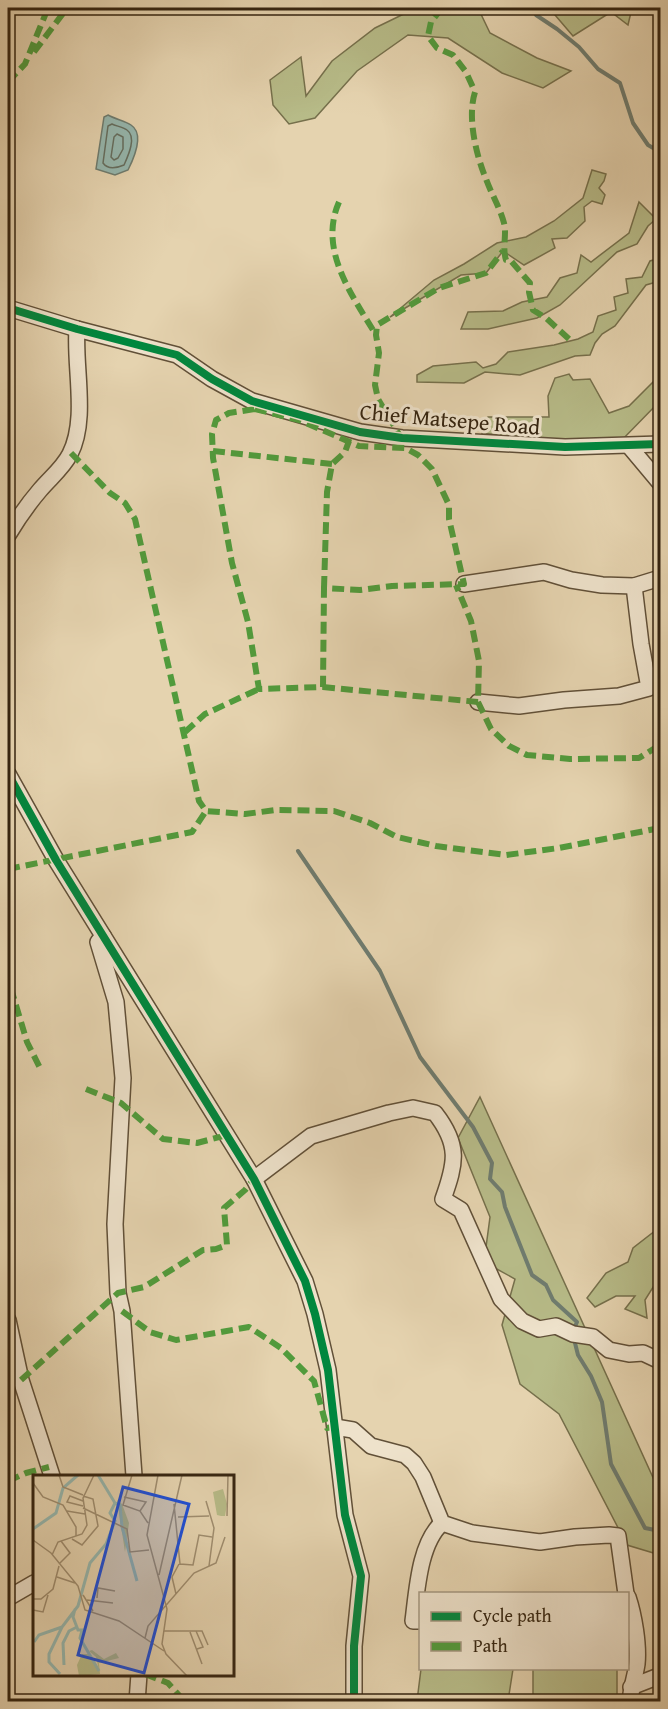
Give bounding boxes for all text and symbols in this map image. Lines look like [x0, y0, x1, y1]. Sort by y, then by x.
street label: Chief Matsepe Road [358, 395, 542, 443]
inset map [33, 1475, 234, 1676]
legend [419, 1592, 629, 1670]
text: Cycle path [473, 1602, 552, 1629]
text: Path [473, 1632, 508, 1659]

